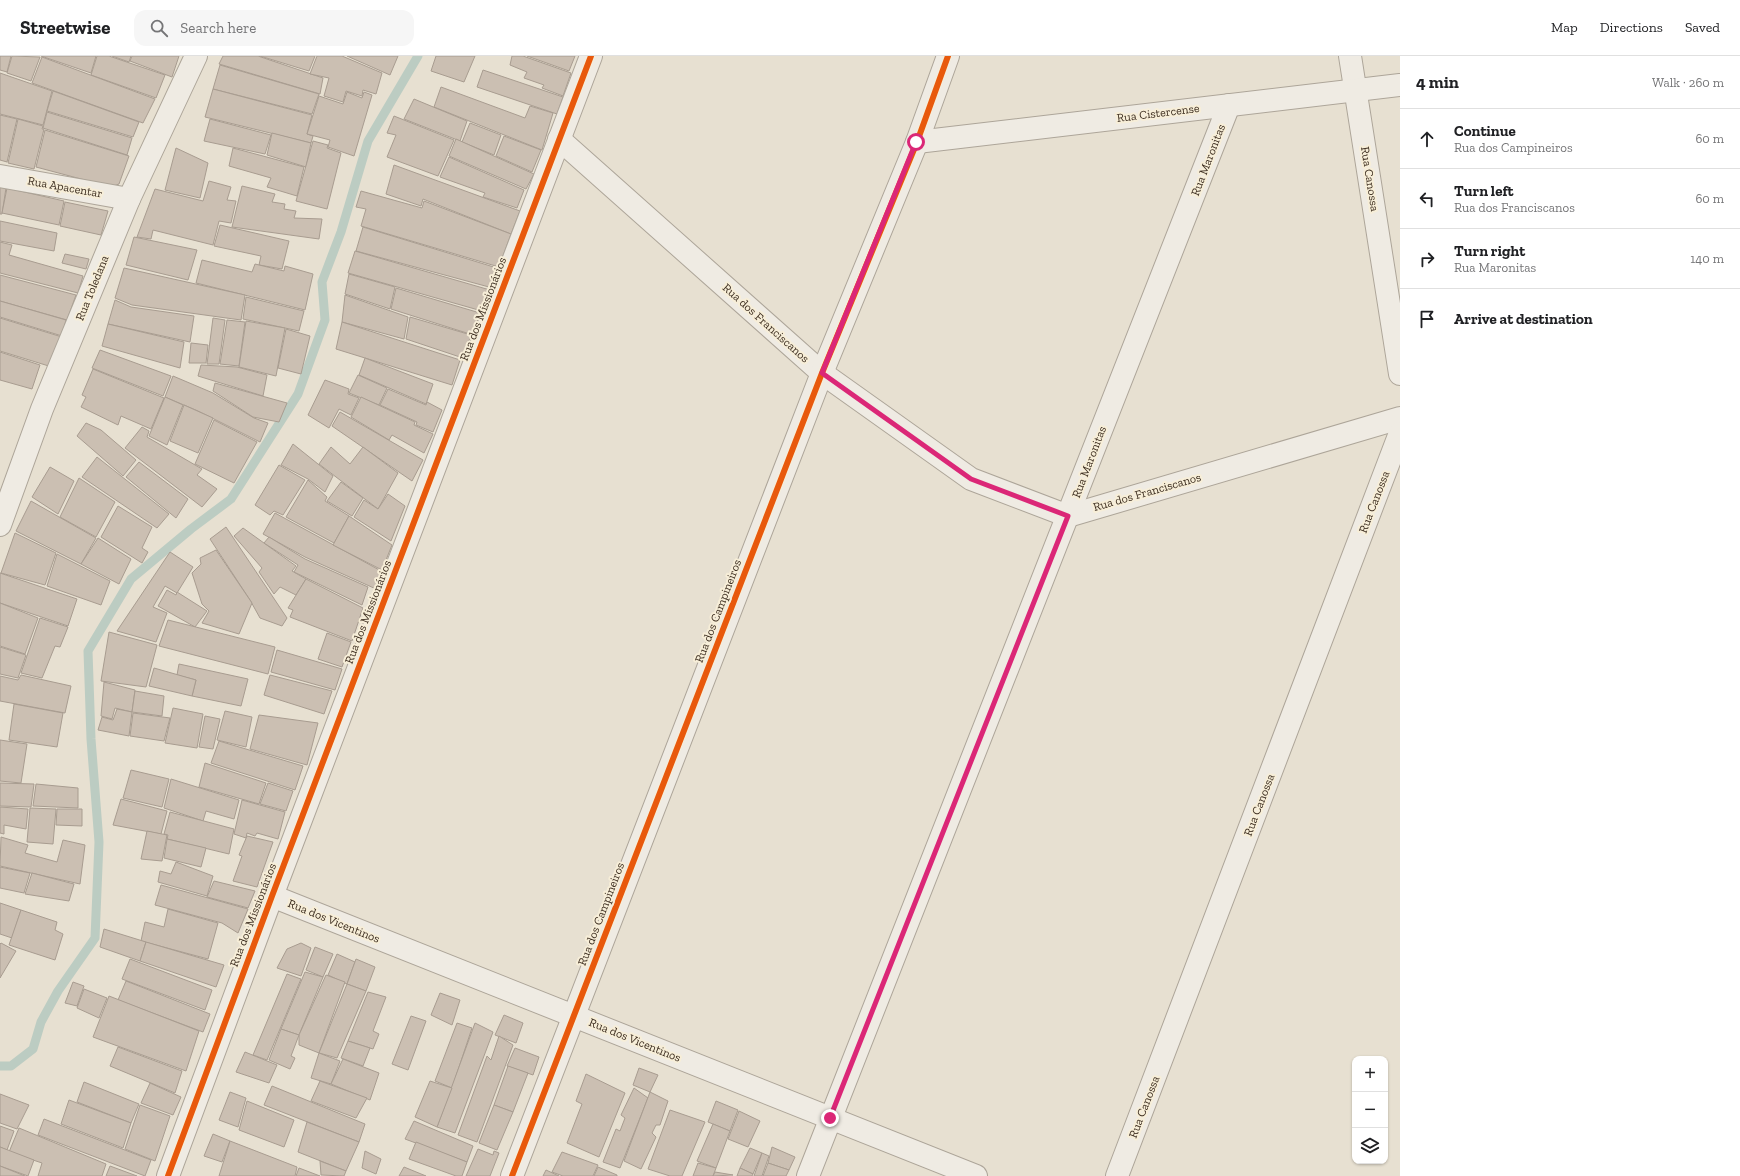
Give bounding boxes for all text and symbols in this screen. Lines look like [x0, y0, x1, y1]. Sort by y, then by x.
search box [134, 10, 414, 46]
text: Streetwise [20, 16, 110, 39]
icon: search [148, 17, 170, 39]
text: Search here [180, 19, 256, 37]
text: Map [1551, 19, 1578, 36]
text: Directions [1600, 19, 1663, 36]
text: Saved [1685, 19, 1720, 36]
text: 4 min [1416, 72, 1459, 92]
text: Walk · 260 m [1652, 75, 1724, 90]
street label: Rua Cistercense [1116, 101, 1200, 125]
street label: Rua Maronitas [1188, 122, 1228, 198]
text: Continue [1454, 122, 1516, 140]
icon: ahead [1416, 128, 1438, 150]
text: 60 m [1695, 131, 1724, 146]
route start [907, 133, 925, 151]
text: Rua dos Campineiros [1454, 140, 1573, 155]
street label: Rua Canossa [1358, 146, 1382, 213]
street label: Rua Apacentar [26, 174, 104, 200]
text: Turn left [1454, 182, 1514, 200]
icon: left [1416, 188, 1438, 210]
text: 60 m [1695, 191, 1724, 206]
text: Rua dos Franciscanos [1454, 200, 1575, 215]
text: Turn right [1454, 242, 1525, 260]
icon: right [1416, 248, 1438, 270]
text: 140 m [1690, 251, 1724, 266]
street label: Rua Toledana [73, 253, 112, 323]
street label: Rua dos Missionários [457, 255, 509, 363]
text: Rua Maronitas [1454, 260, 1536, 275]
street label: Rua dos Franciscanos [720, 280, 812, 366]
icon: arrive [1416, 308, 1438, 330]
text: Arrive at destination [1454, 310, 1593, 328]
street label: Rua Maronitas [1069, 424, 1109, 500]
street label: Rua Canossa [1356, 469, 1392, 535]
street label: Rua dos Franciscanos [1091, 470, 1203, 514]
street label: Rua dos Campineiros [692, 557, 744, 665]
street label: Rua dos Missionários [342, 558, 394, 666]
street label: Rua Canossa [1241, 772, 1277, 838]
street label: Rua dos Campineiros [575, 860, 627, 968]
street label: Rua dos Missionários [227, 861, 279, 969]
street label: Rua dos Vicentinos [286, 896, 382, 946]
street label: Rua dos Vicentinos [587, 1015, 683, 1065]
map controls [1352, 1056, 1388, 1164]
button: + [1352, 1056, 1388, 1092]
street label: Rua Canossa [1126, 1074, 1162, 1140]
button: − [1352, 1092, 1388, 1128]
route end [821, 1109, 839, 1127]
button: layers [1352, 1128, 1388, 1164]

